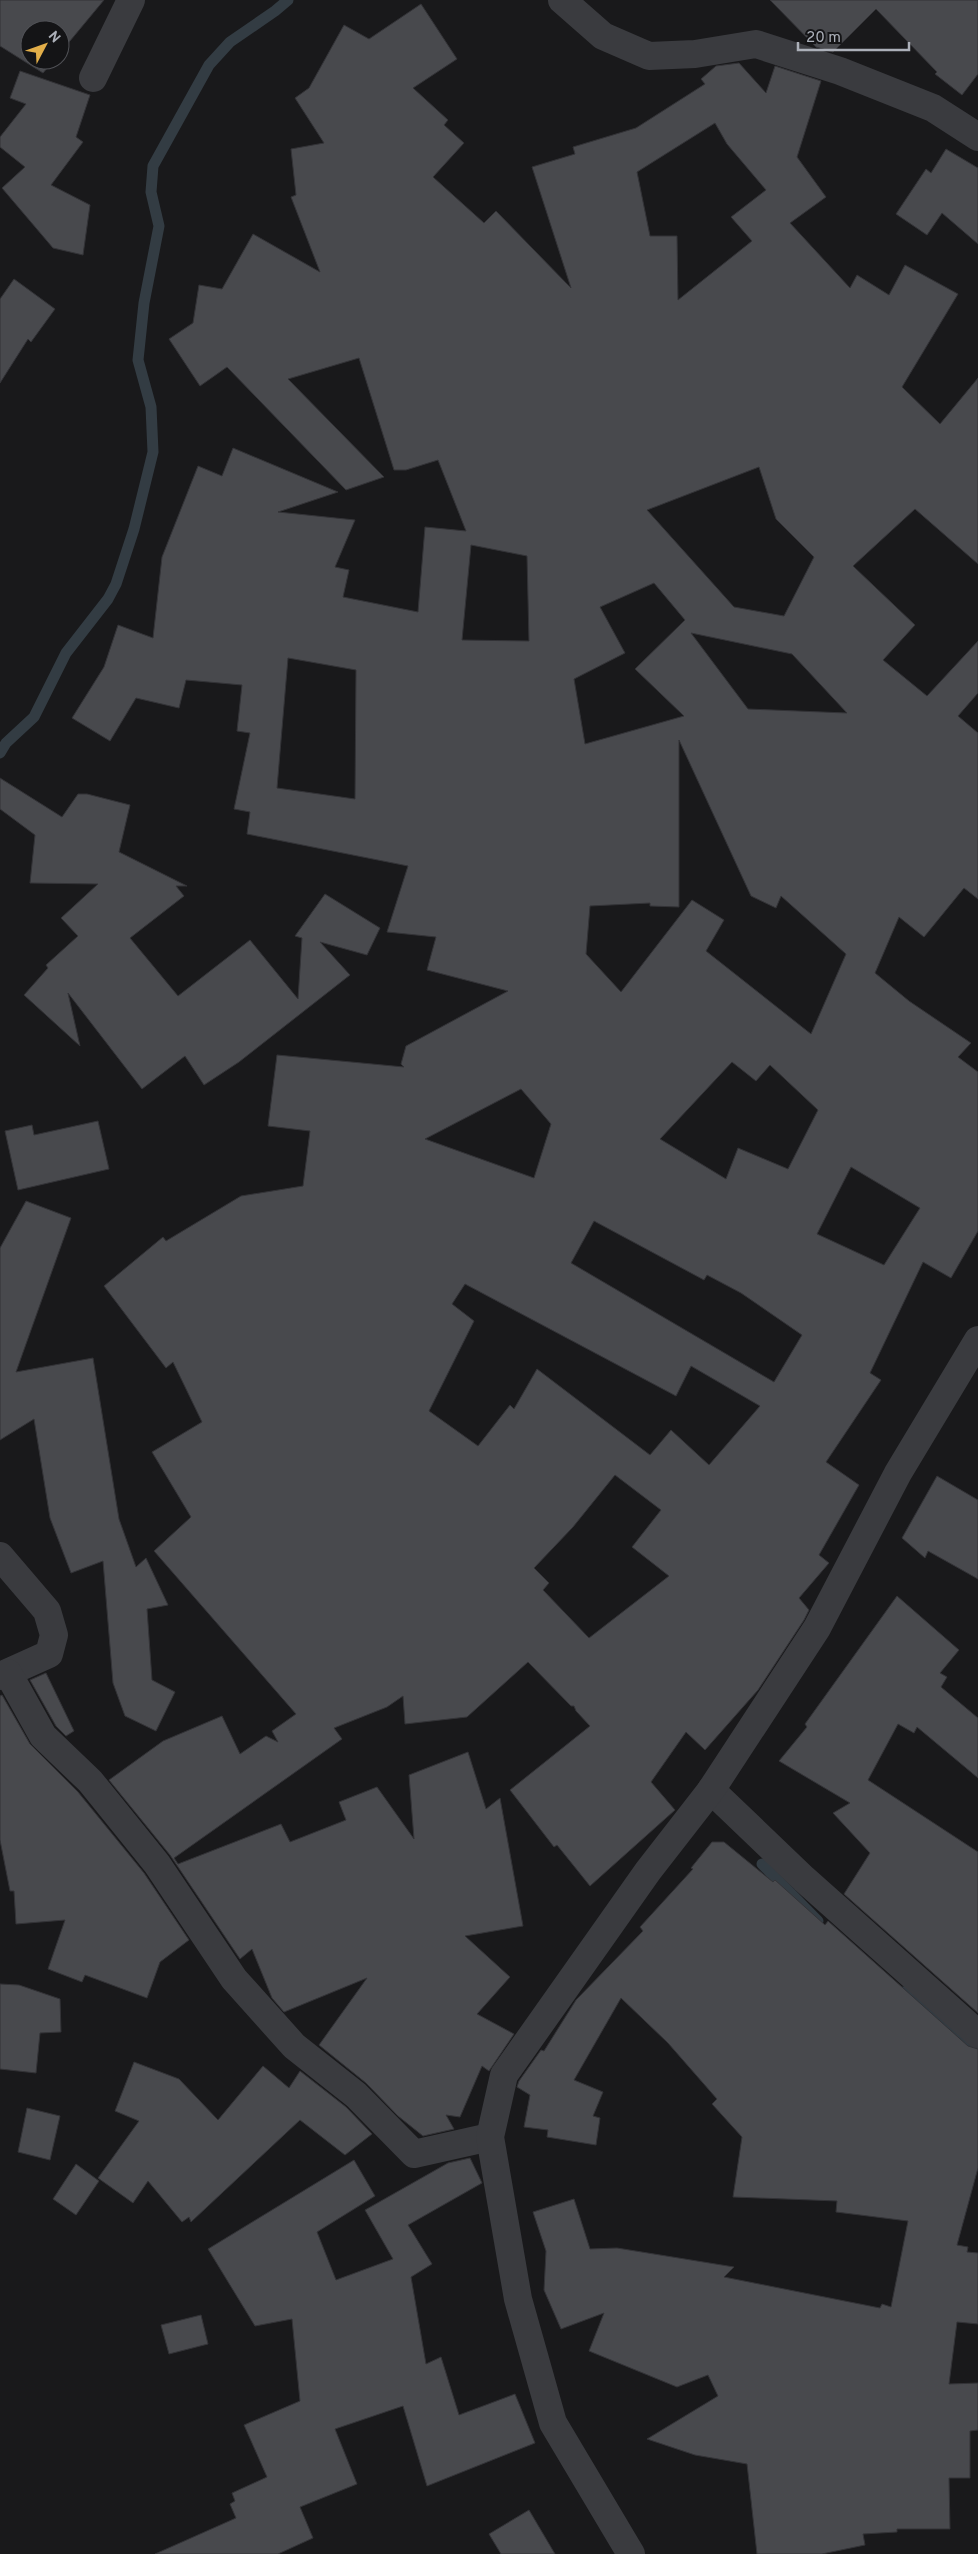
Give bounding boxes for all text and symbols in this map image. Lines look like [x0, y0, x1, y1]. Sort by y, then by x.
north arrow [20, 20, 70, 70]
scale bar [798, 20, 909, 52]
text: N [44, 28, 63, 47]
text: 20 m [806, 29, 841, 48]

